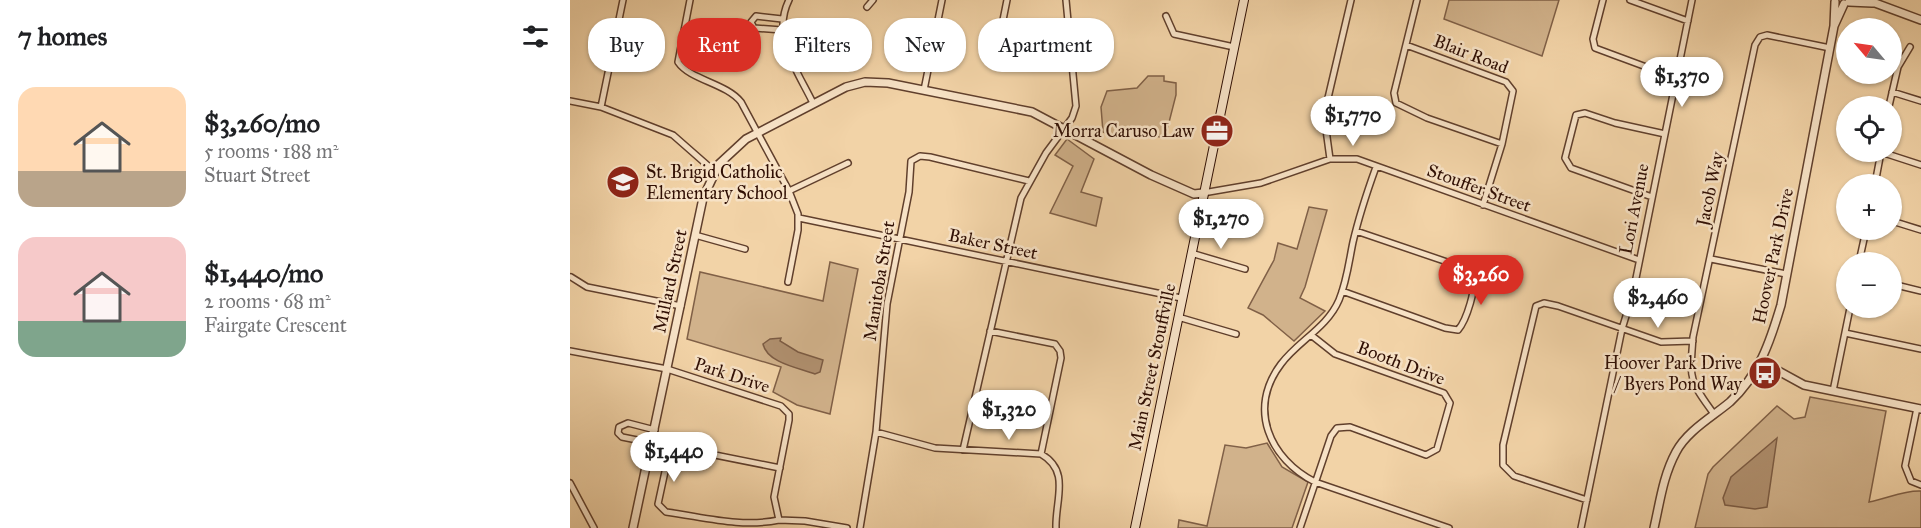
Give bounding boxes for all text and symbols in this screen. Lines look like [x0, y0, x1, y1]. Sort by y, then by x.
chip: Buy [588, 18, 665, 72]
chip: Rent [677, 18, 761, 72]
chip: Filters [773, 18, 872, 72]
chip: New [884, 18, 966, 72]
chip: Apartment [978, 18, 1114, 72]
north arrow [1836, 18, 1902, 84]
map controls [1836, 18, 1902, 318]
text: 7 homes [18, 20, 107, 52]
icon: filters [519, 20, 552, 53]
street label: Blair Road [1431, 30, 1511, 78]
pin: $1,370 [1633, 57, 1731, 108]
text: $1,370 [1654, 64, 1710, 88]
pin: $1,770 [1304, 96, 1402, 147]
button: locate [1836, 96, 1902, 162]
text: $1,770 [1325, 103, 1381, 127]
text: $3,260/mo [204, 107, 320, 139]
icon: home [66, 111, 138, 183]
office icon: Morra Caruso Law [1199, 113, 1235, 149]
place label: Morra Caruso Law [1053, 120, 1194, 142]
text: 5 rooms · 188 m² [204, 139, 339, 163]
street label: Jacob Way [1691, 149, 1730, 231]
street label: Stouffer Street [1424, 159, 1535, 217]
place label: St. Brigid Catholic Elementary School [646, 161, 788, 204]
street label: Lori Avenue [1614, 162, 1654, 256]
text: Stuart Street [204, 163, 310, 187]
school or university icon: St. Brigid Catholic Elementary School [605, 164, 641, 200]
button: + [1836, 174, 1902, 240]
street label: Hoover Park Drive [1748, 186, 1798, 326]
pin: $1,270 [1172, 199, 1270, 250]
text: $1,270 [1193, 206, 1249, 230]
street label: Manitoba Street [859, 219, 899, 343]
street label: Baker Street [946, 224, 1040, 264]
street label: Millard Street [648, 227, 692, 335]
button: − [1836, 252, 1902, 318]
pin: $3,260 [1432, 255, 1530, 306]
text: $1,440/mo [204, 257, 323, 289]
icon: home [66, 261, 138, 333]
text: $3,260 [1453, 262, 1509, 286]
pin: $2,460 [1609, 278, 1707, 329]
street label: Main Street Stouffville [1124, 281, 1180, 453]
text: $2,460 [1628, 285, 1688, 309]
text: 2 rooms · 68 m² [204, 289, 331, 313]
text: Fairgate Crescent [204, 313, 347, 337]
street label: Booth Drive [1354, 336, 1448, 390]
street label: Park Drive [691, 352, 773, 398]
place label: Hoover Park Drive / Byers Pond Way [1604, 352, 1743, 395]
bus stop icon: Hoover Park Drive / Byers Pond Way [1747, 355, 1783, 391]
pin: $1,320 [960, 390, 1058, 441]
text: $1,320 [982, 397, 1036, 421]
pin: $1,440 [625, 432, 723, 483]
text: $1,440 [644, 439, 704, 463]

